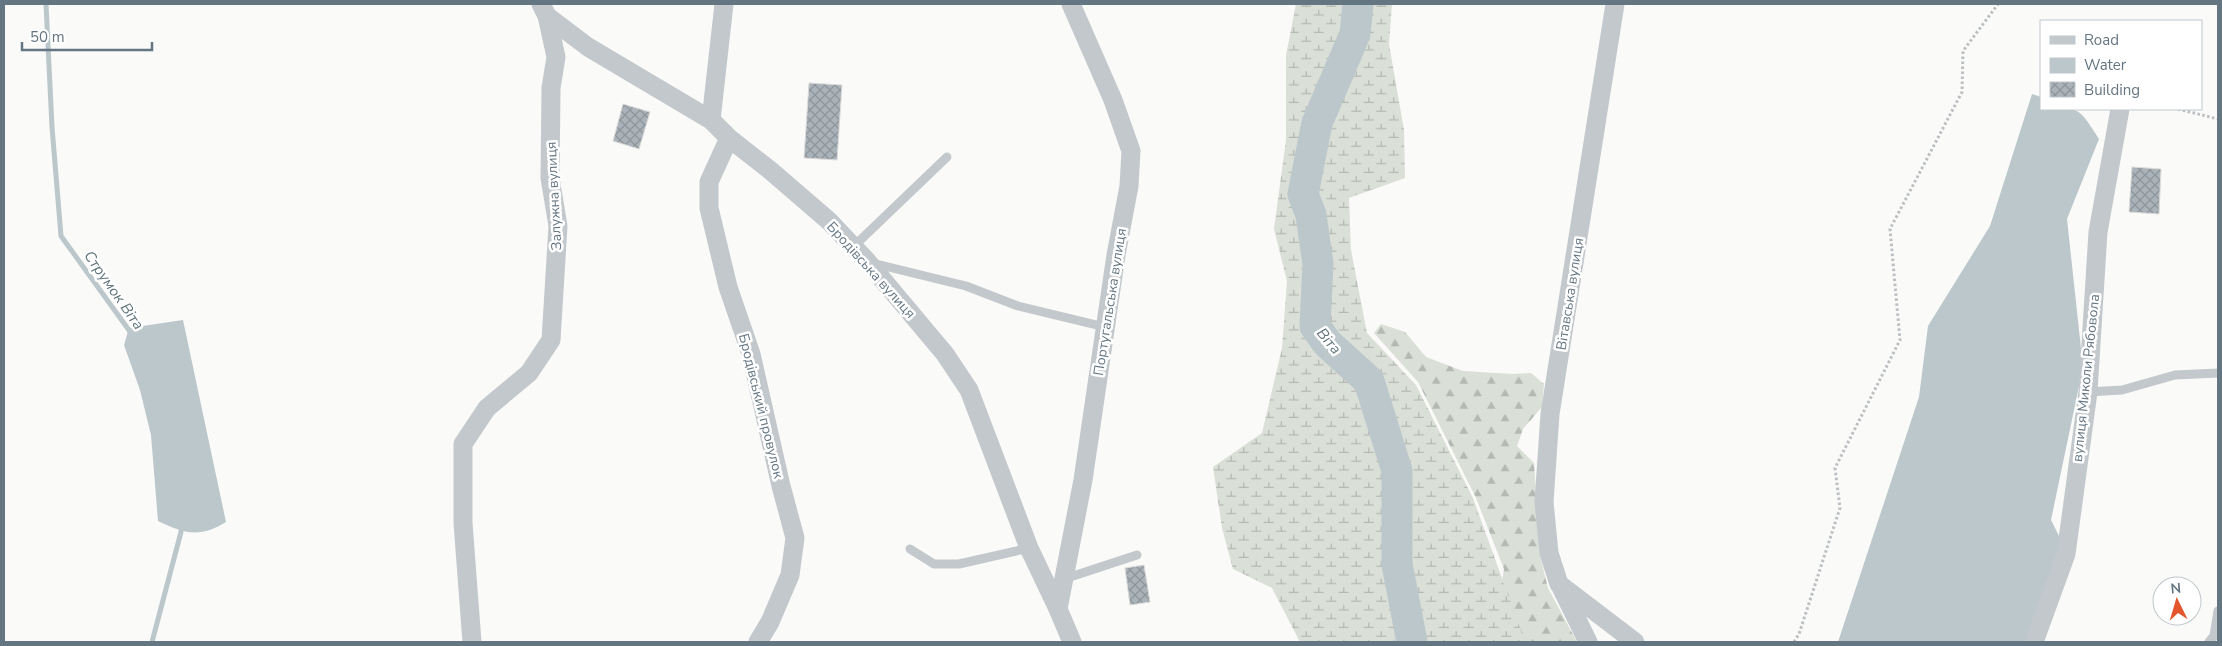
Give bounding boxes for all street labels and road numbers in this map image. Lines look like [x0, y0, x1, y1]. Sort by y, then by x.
street label: Залужна вулиця [542, 141, 566, 251]
street label: Бродівська вулиця [822, 218, 920, 322]
street label: Португальська вулиця [1089, 227, 1131, 377]
street label: Вітавська вулиця [1552, 236, 1588, 352]
street label: вулиця Миколи Рябовола [2068, 293, 2104, 463]
street label: Бродівський провулок [734, 332, 788, 481]

